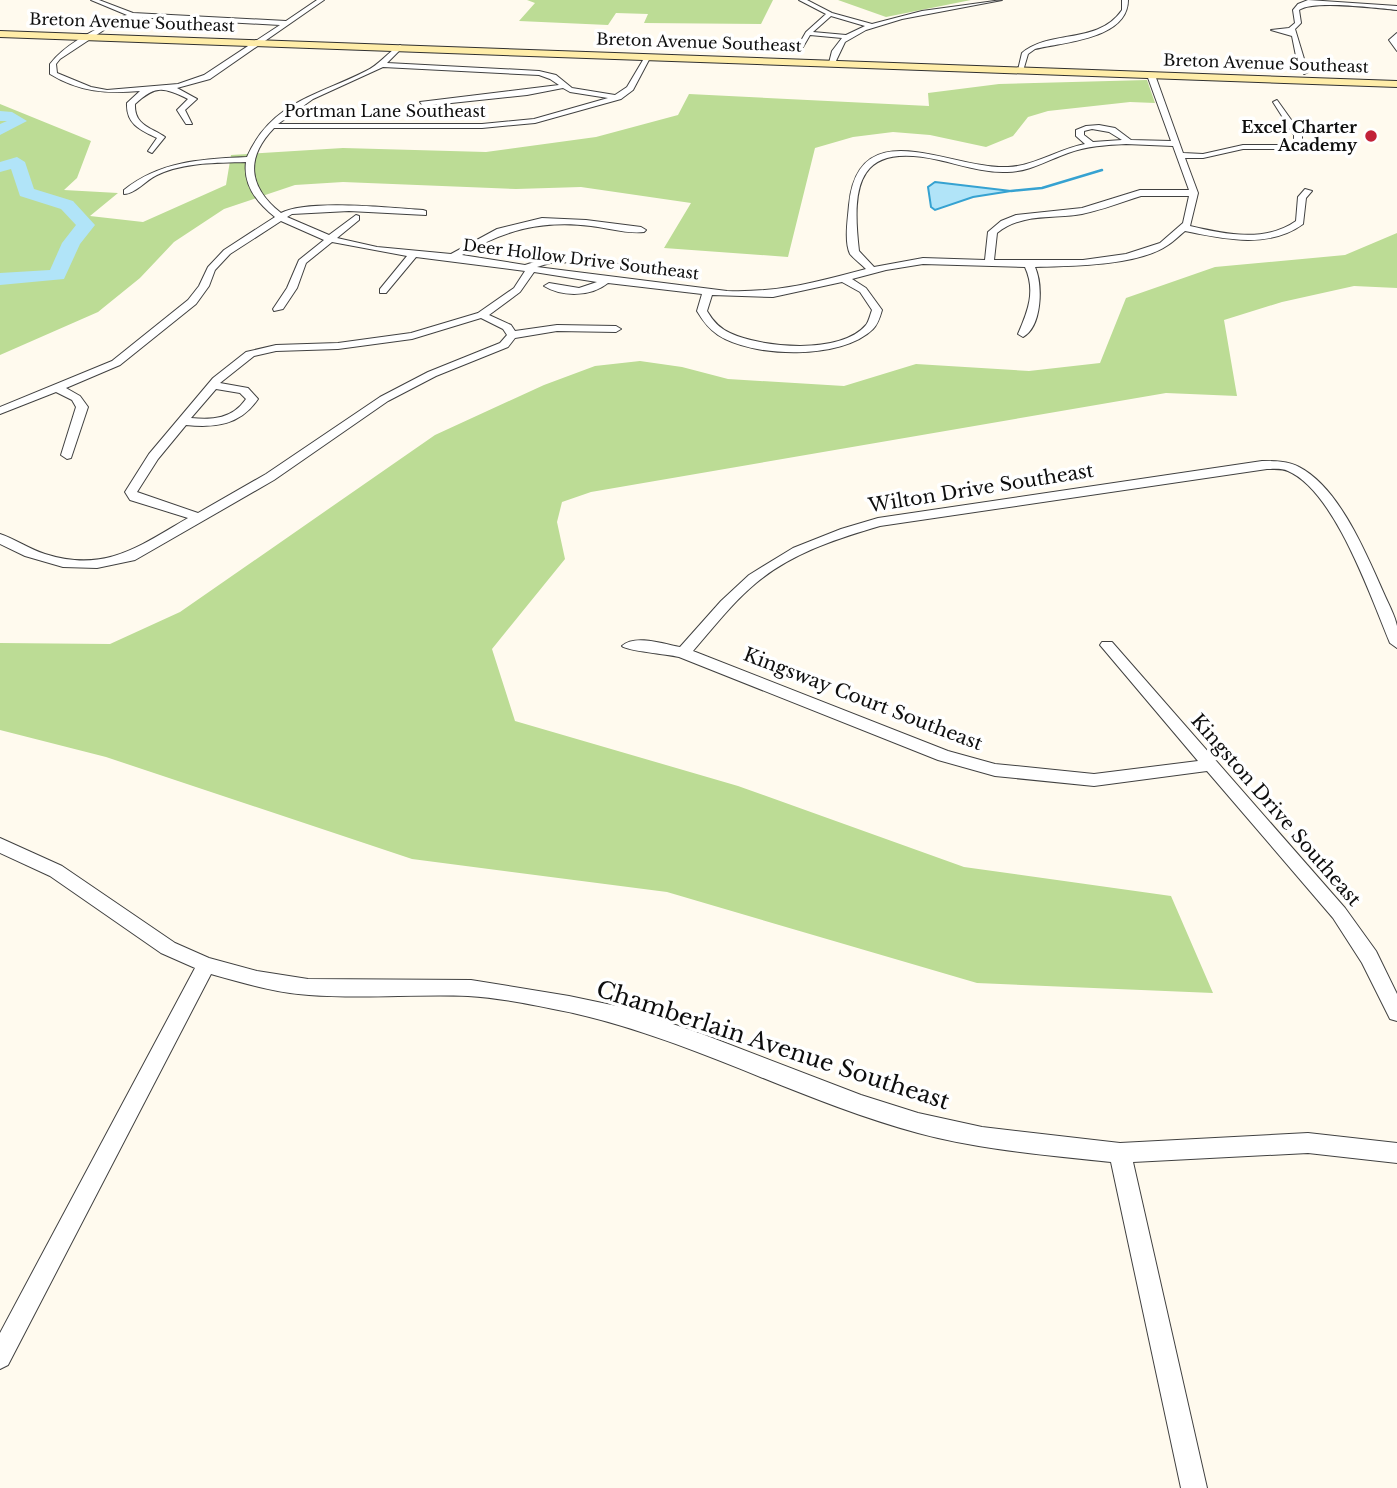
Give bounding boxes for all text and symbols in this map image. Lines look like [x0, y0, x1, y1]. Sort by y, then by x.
street label: Breton Avenue Southeast [29, 8, 235, 36]
street label: Breton Avenue Southeast [596, 28, 802, 56]
street label: Breton Avenue Southeast [1163, 49, 1369, 77]
street label: Portman Lane Southeast [284, 101, 486, 121]
place label: Excel Charter Academy [1241, 117, 1358, 155]
marker: Excel Charter Academy [1363, 128, 1379, 144]
street label: Deer Hollow Drive Southeast [462, 235, 700, 283]
street label: Wilton Drive Southeast [866, 459, 1096, 517]
street label: Kingsway Court Southeast [740, 643, 987, 756]
street label: Kingston Drive Southeast [1186, 709, 1366, 911]
street label: Chamberlain Avenue Southeast [593, 975, 953, 1116]

